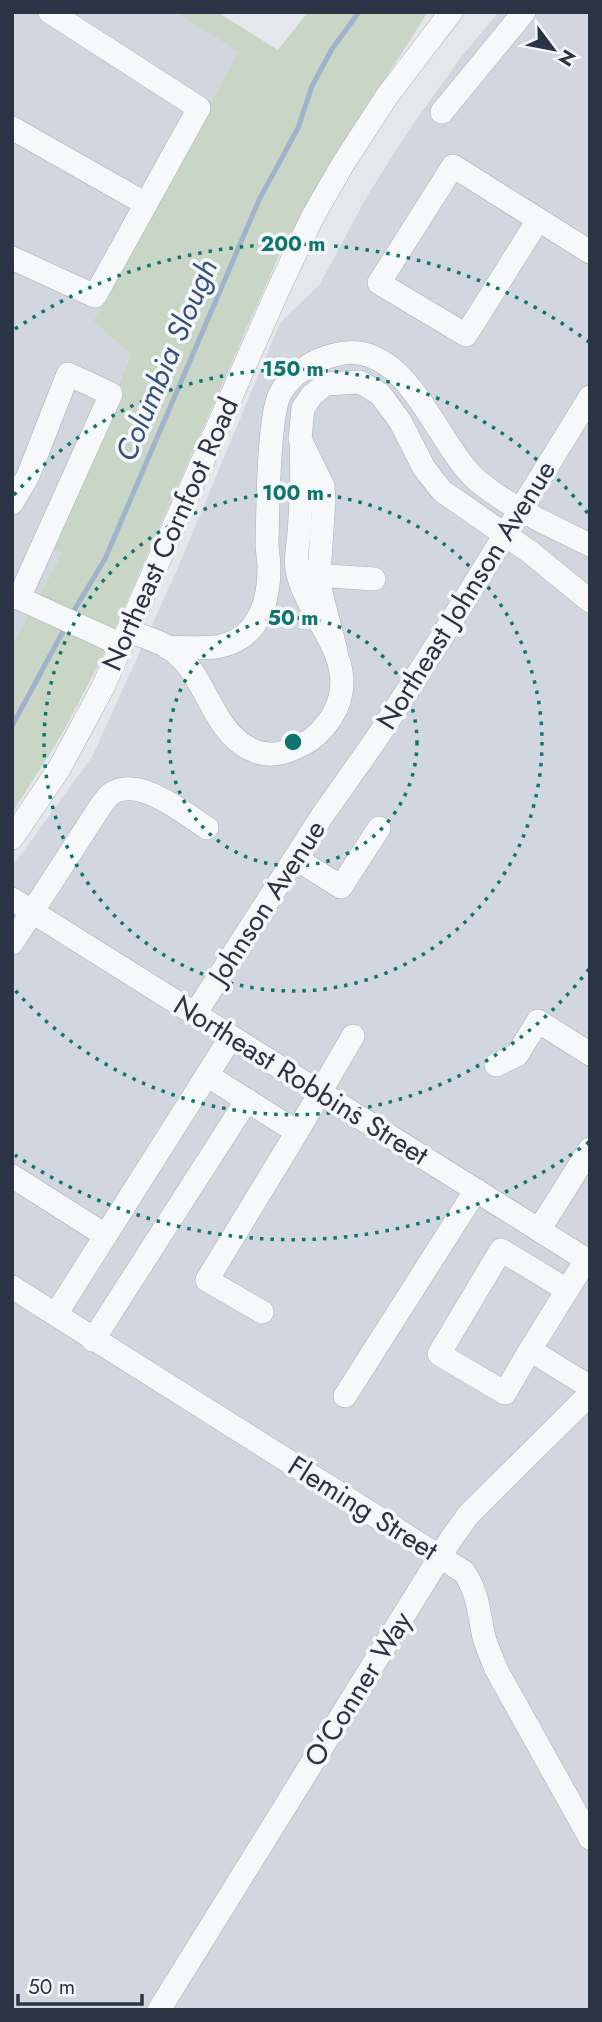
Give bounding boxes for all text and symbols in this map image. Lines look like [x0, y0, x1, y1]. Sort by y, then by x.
north arrow [518, 14, 588, 84]
text: N [552, 44, 582, 71]
text: 200 m [260, 229, 326, 259]
water label: Columbia Slough [104, 252, 228, 468]
text: 150 m [262, 354, 324, 384]
street label: Northeast Cornfoot Road [91, 391, 249, 677]
street label: Northeast Johnson Avenue [366, 452, 566, 738]
text: 100 m [262, 478, 324, 508]
text: 50 m [268, 603, 318, 633]
centre of rings [281, 730, 305, 754]
street label: Johnson Avenue [196, 812, 335, 995]
street label: Northeast Robbins Street [166, 985, 437, 1175]
street label: Fleming Street [280, 1446, 446, 1571]
street label: O'Conner Way [294, 1603, 422, 1775]
scale bar [18, 1962, 142, 2006]
text: 50 m [28, 1972, 75, 2002]

